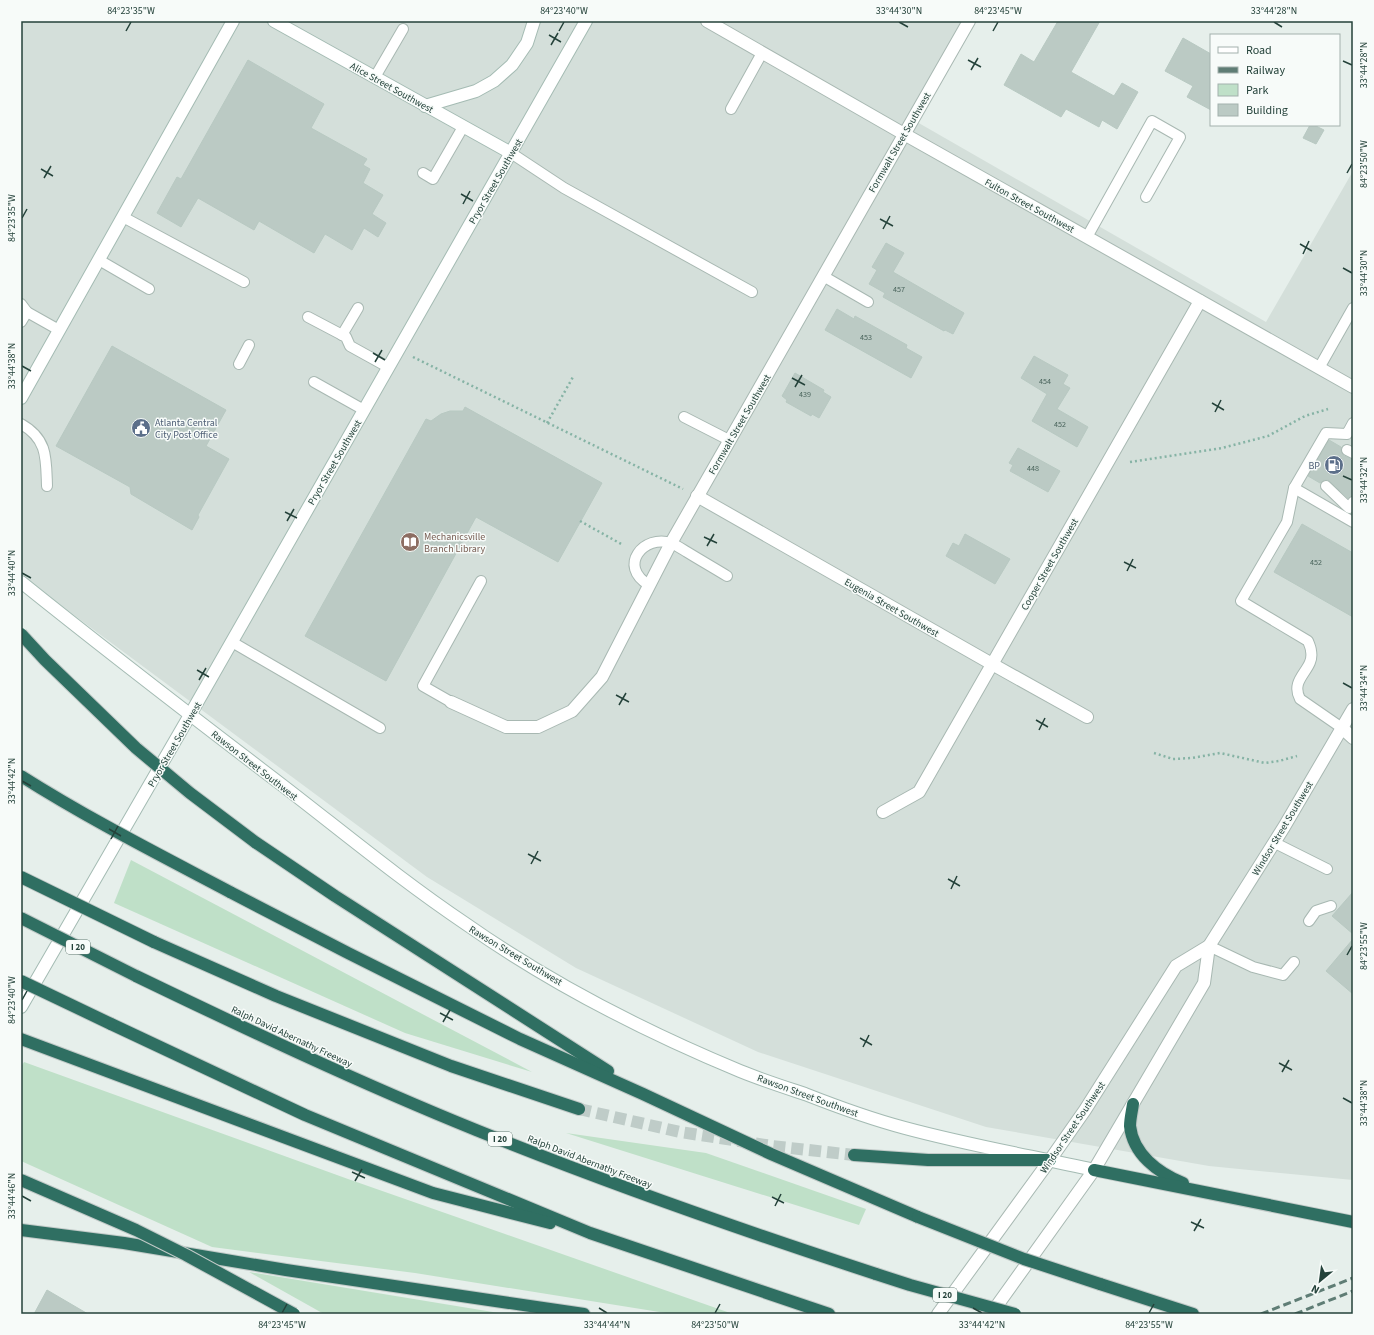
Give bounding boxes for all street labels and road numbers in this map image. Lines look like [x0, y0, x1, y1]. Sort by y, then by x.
street label: Alice Street Southwest [347, 59, 436, 117]
street label: Formwalt Street Southwest [865, 89, 935, 195]
street label: Pryor Street Southwest [466, 136, 526, 227]
street label: Fulton Street Southwest [982, 175, 1077, 237]
street label: Formwalt Street Southwest [705, 371, 775, 477]
street label: Pryor Street Southwest [305, 417, 365, 508]
street label: Cooper Street Southwest [1018, 515, 1082, 613]
street label: Eugenia Street Southwest [842, 575, 942, 641]
street label: Pryor Street Southwest [145, 699, 205, 790]
street label: Rawson Street Southwest [208, 727, 301, 804]
street label: Windsor Street Southwest [1249, 778, 1317, 878]
street label: Rawson Street Southwest [466, 922, 565, 990]
road number: I 20 [66, 940, 90, 954]
street label: Ralph David Abernathy Freeway [229, 1003, 355, 1071]
street label: Rawson Street Southwest [755, 1071, 861, 1121]
street label: Windsor Street Southwest [1037, 1078, 1109, 1176]
road number: I 20 [488, 1132, 512, 1146]
street label: Ralph David Abernathy Freeway [525, 1132, 654, 1192]
road number: I 20 [933, 1288, 957, 1302]

